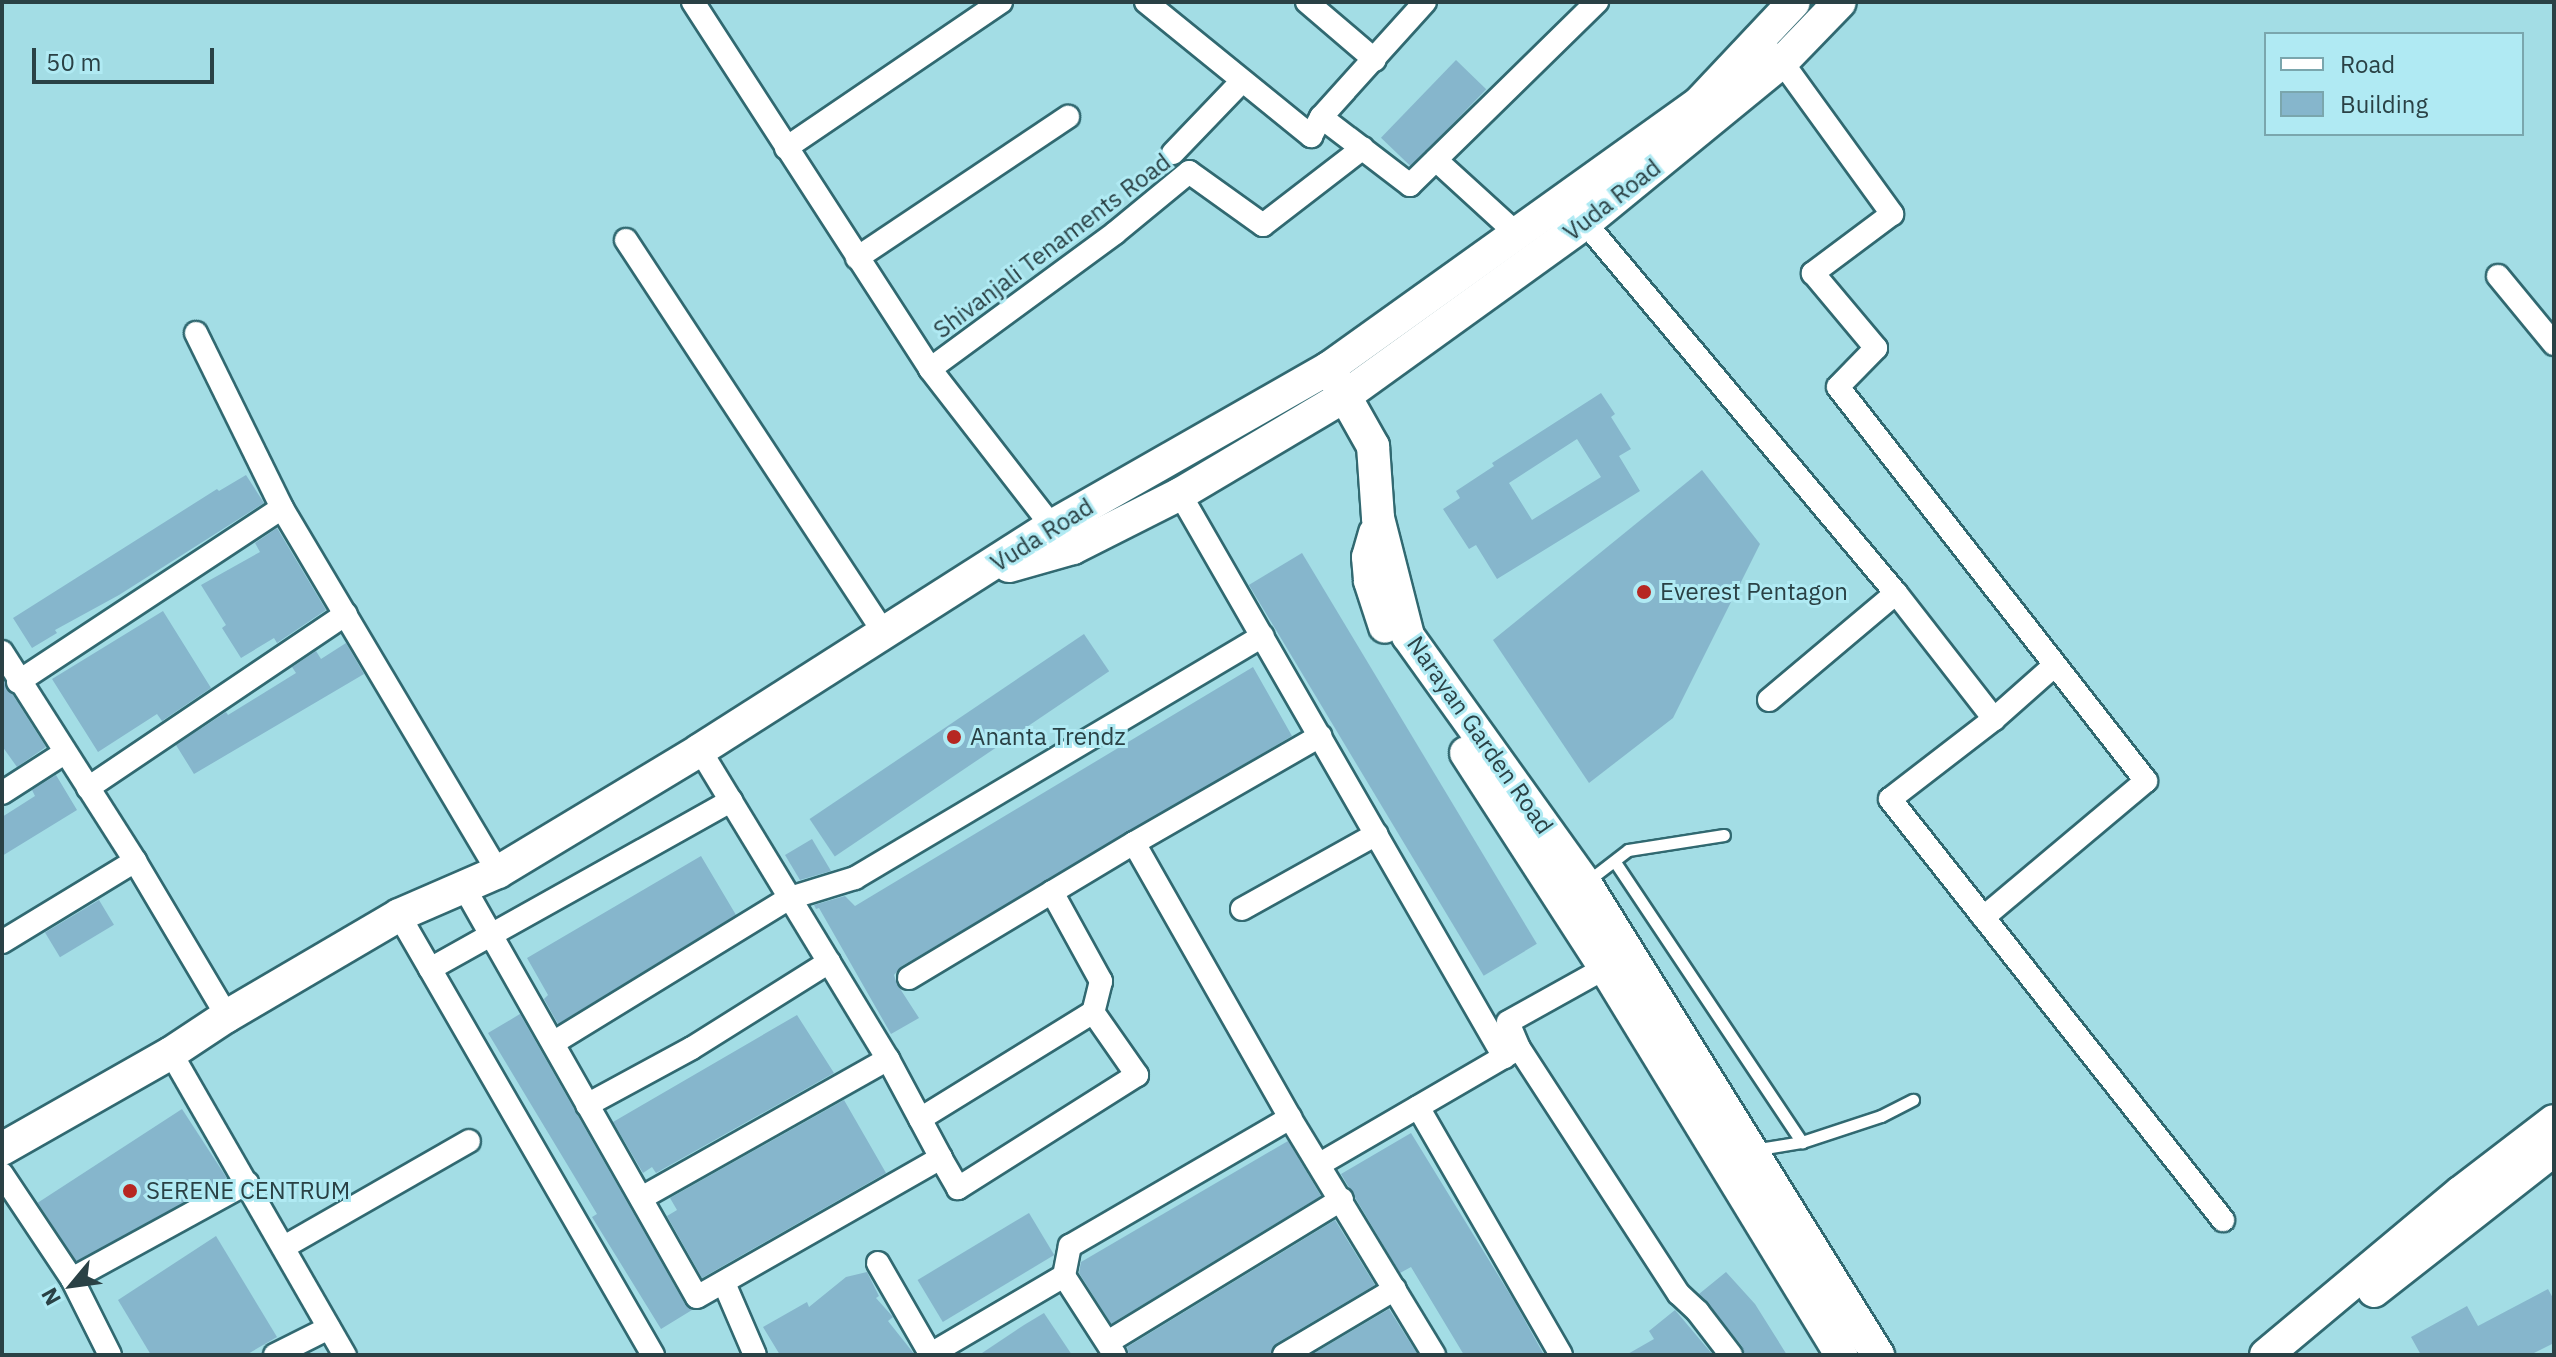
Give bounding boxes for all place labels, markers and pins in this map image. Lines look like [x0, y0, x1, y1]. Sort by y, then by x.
place label: Everest Pentagon [1660, 578, 1848, 606]
marker: Everest Pentagon [1635, 583, 1653, 601]
place label: Ananta Trendz [970, 723, 1126, 751]
marker: Ananta Trendz [945, 728, 963, 746]
place label: SERENE CENTRUM [146, 1177, 350, 1205]
marker: SERENE CENTRUM [121, 1182, 139, 1200]

